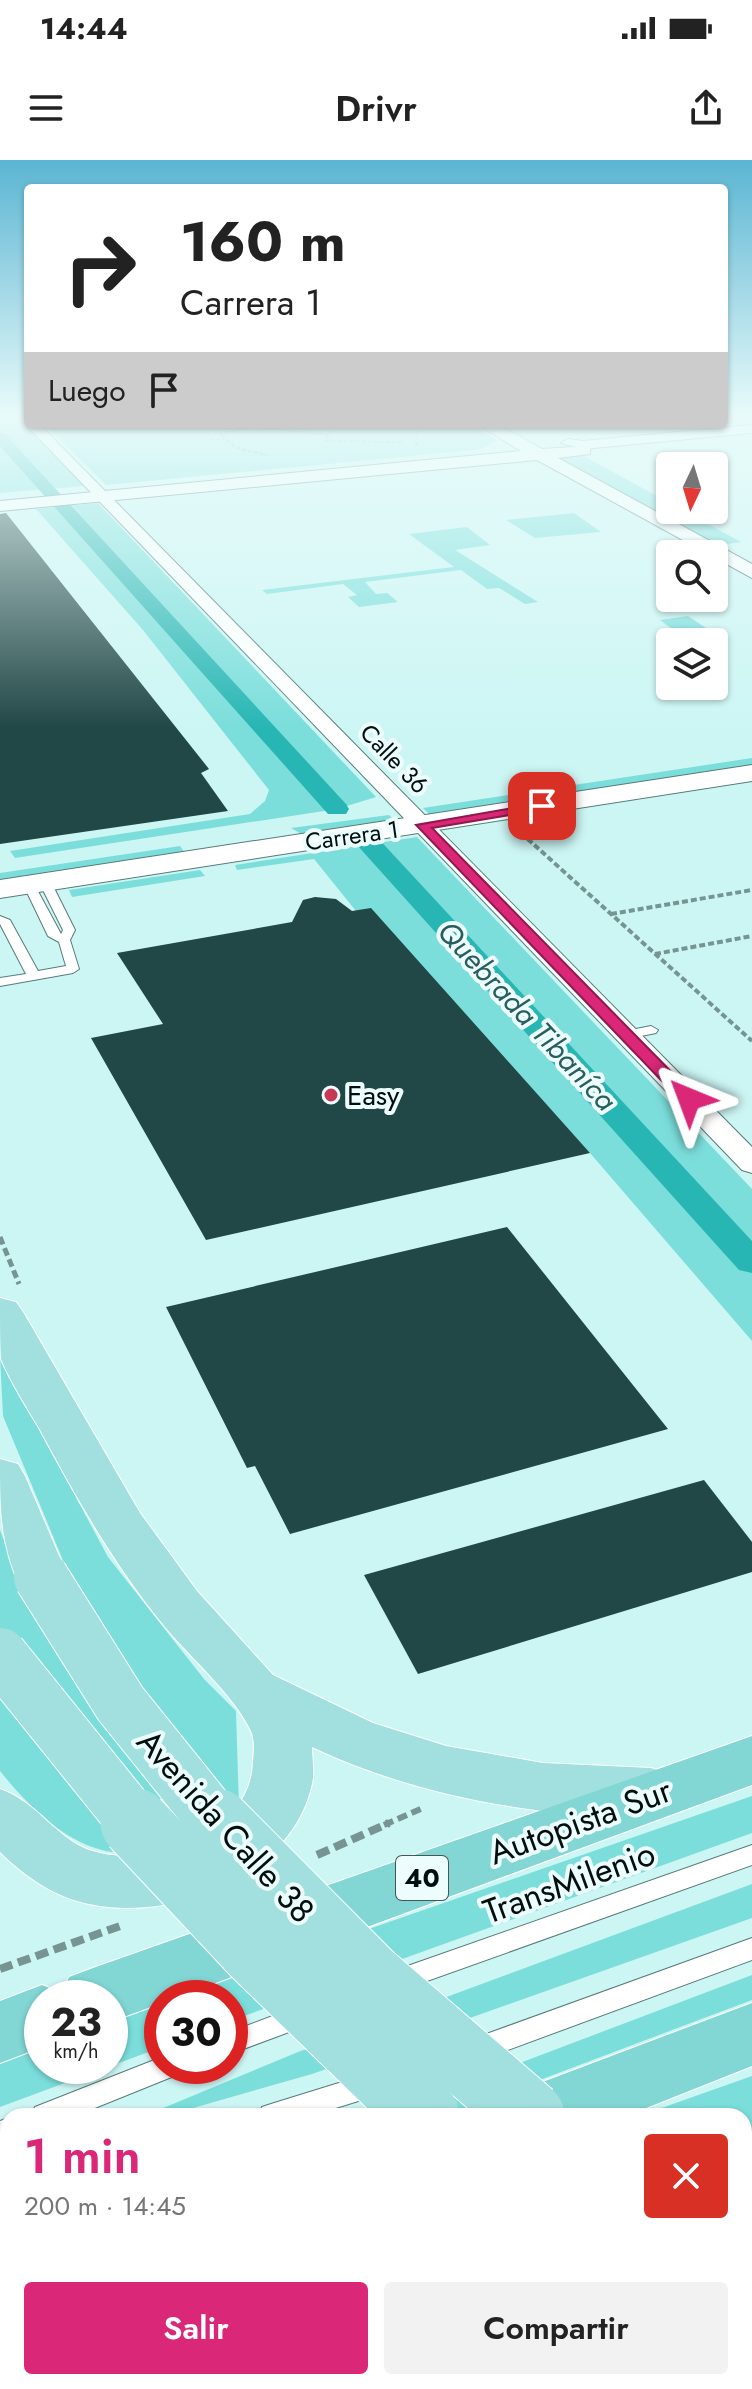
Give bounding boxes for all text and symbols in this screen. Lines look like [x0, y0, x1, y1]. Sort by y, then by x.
text: 14:44 [40, 7, 128, 50]
text: Drivr [335, 82, 417, 134]
icon: menu [24, 86, 68, 130]
icon: share [684, 86, 728, 130]
text: 160 m [180, 201, 346, 282]
icon: right [48, 216, 152, 320]
text: Carrera 1 [180, 276, 321, 328]
icon: arrive [142, 368, 186, 412]
text: Luego [48, 369, 126, 412]
north arrow [656, 452, 728, 524]
map controls [656, 452, 728, 700]
button: search [656, 540, 728, 612]
button: layers [656, 628, 728, 700]
street label: Calle 36 [352, 716, 437, 802]
pin [508, 772, 576, 840]
icon: arrive [520, 784, 564, 828]
street label: Carrera 1 [303, 812, 401, 859]
water label: Quebrada Tibaníca [428, 911, 627, 1121]
position arrow [647, 1057, 731, 1141]
place label: Easy [347, 1075, 400, 1116]
marker: Easy [322, 1086, 340, 1104]
street label: Avenida Calle 38 [125, 1719, 326, 1934]
street label: Autopista Sur [482, 1766, 679, 1877]
street label: TransMilenio [476, 1829, 662, 1936]
road number: 40 [396, 1856, 448, 1900]
speed limit sign: 30 [144, 1980, 248, 2084]
text: 23 [50, 1993, 102, 2051]
text: km/h [53, 2037, 99, 2066]
text: 1 min [24, 2122, 141, 2191]
button: close [644, 2134, 728, 2218]
text: 200 m · 14:45 [24, 2187, 186, 2225]
button: Salir [24, 2282, 368, 2374]
button: Compartir [384, 2282, 728, 2374]

